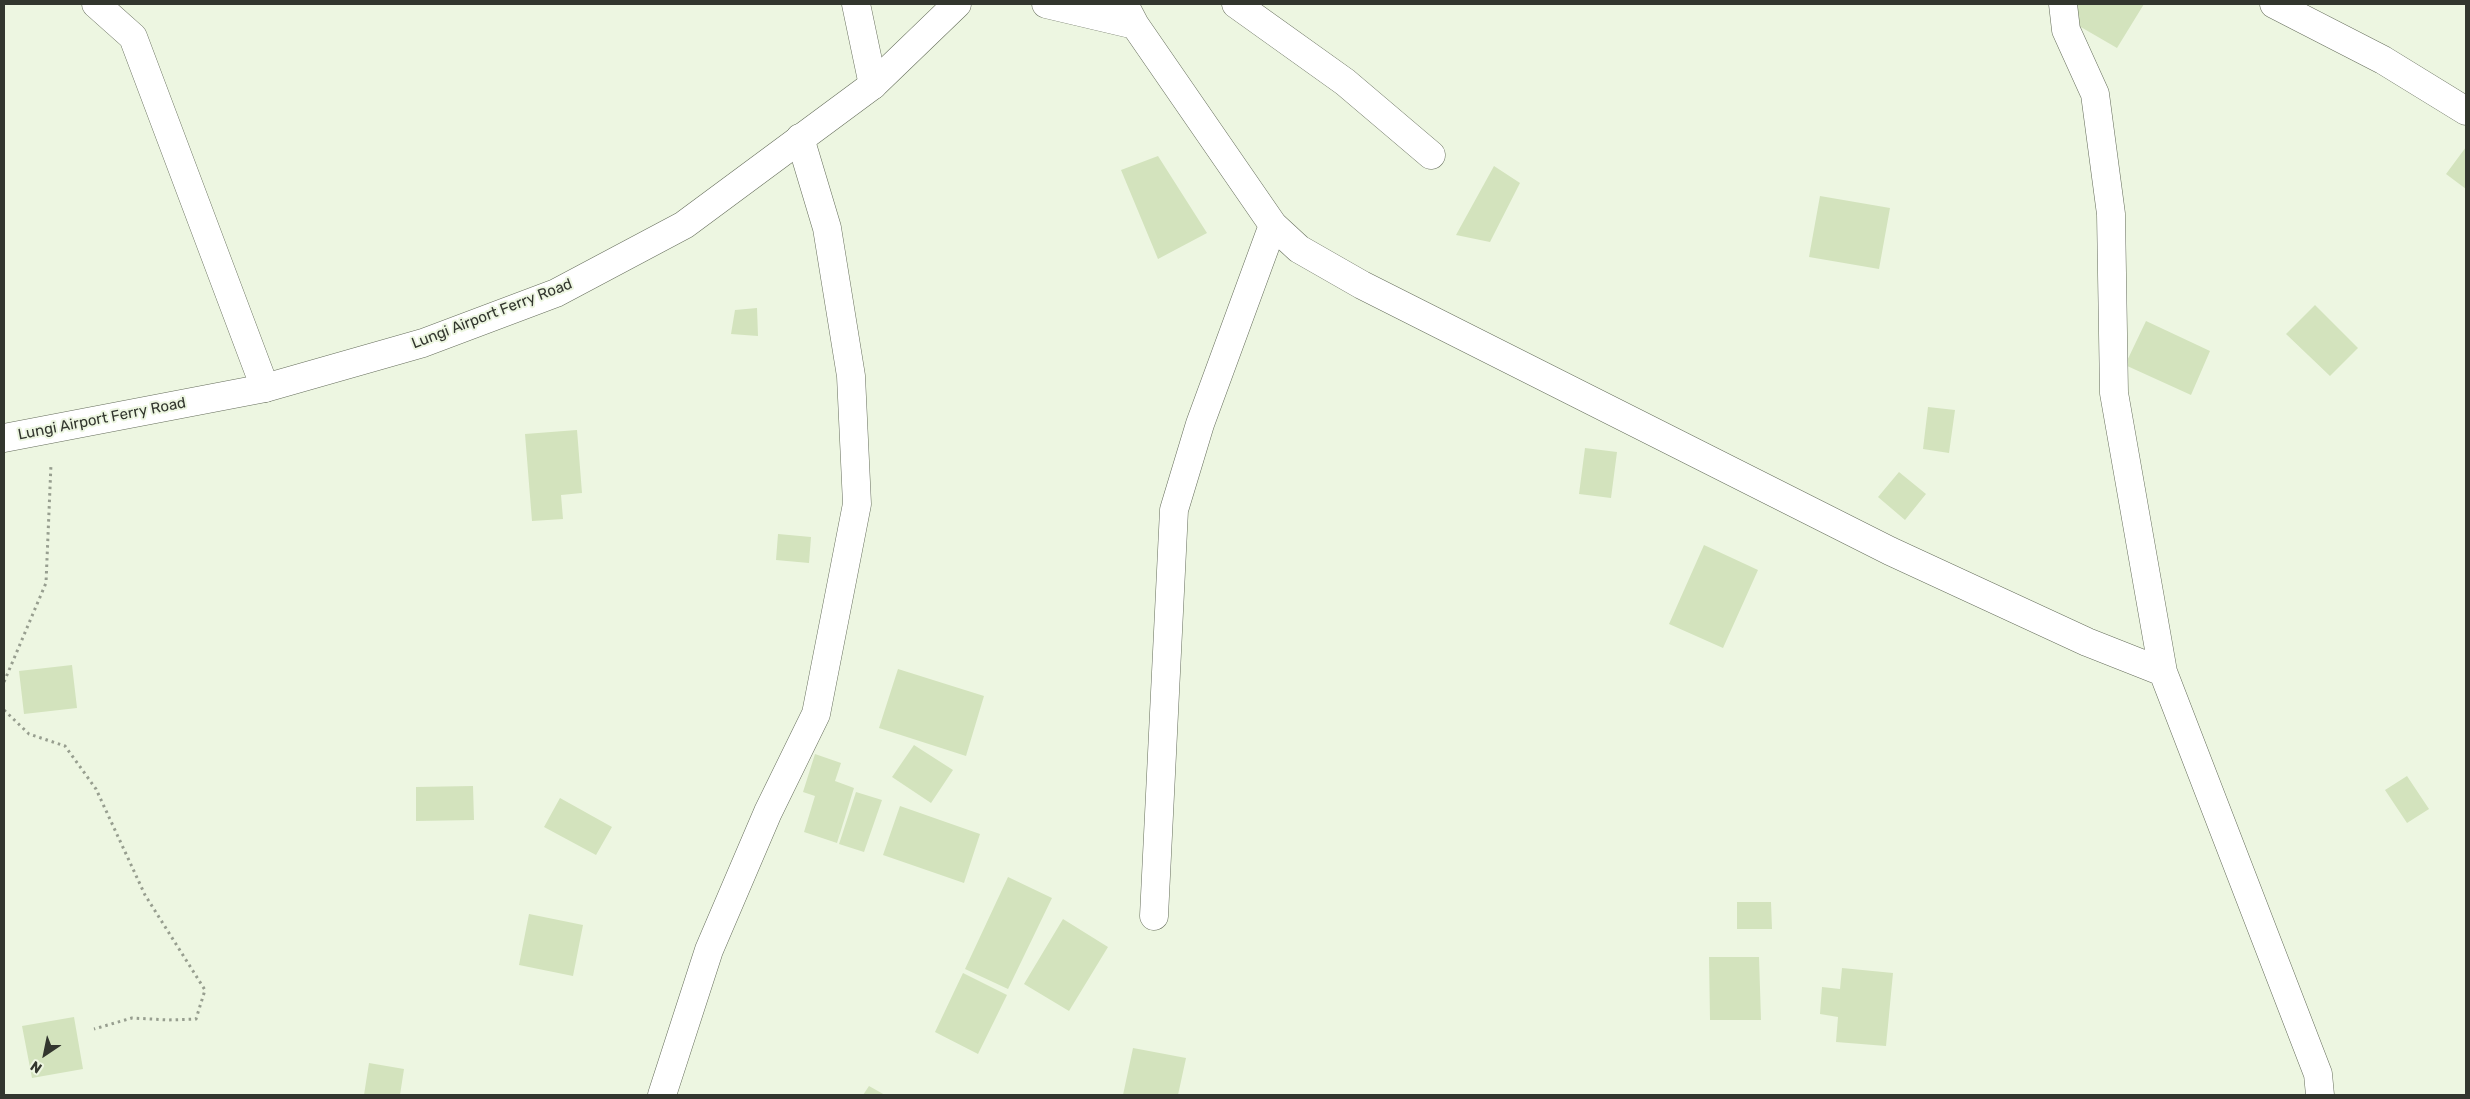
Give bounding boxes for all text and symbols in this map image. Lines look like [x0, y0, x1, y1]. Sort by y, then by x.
street label: Lungi Airport Ferry Road [409, 275, 575, 353]
street label: Lungi Airport Ferry Road [17, 394, 187, 444]
north arrow [20, 1029, 70, 1079]
text: N [27, 1057, 45, 1077]

